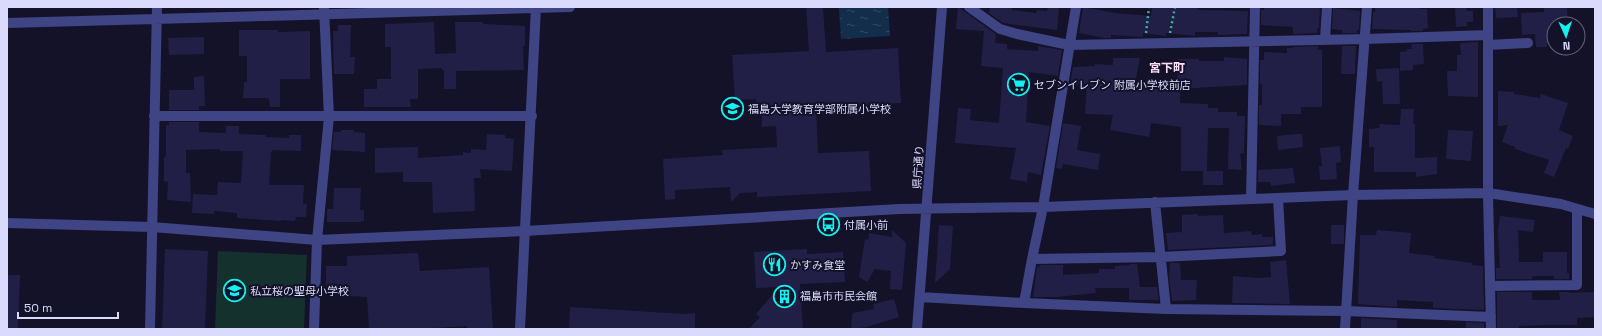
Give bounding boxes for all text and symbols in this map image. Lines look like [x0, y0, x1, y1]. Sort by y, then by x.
north arrow [1546, 16, 1586, 56]
text: N [1562, 39, 1571, 53]
district label: 宮下町 [1149, 60, 1185, 76]
supermarket icon: セブンイレブン 附属小学校前店 [1005, 72, 1031, 98]
place label: セブンイレブン 附属小学校前店 [1034, 78, 1191, 92]
school or university icon: 福島大学教育学部附属小学校 [720, 96, 746, 122]
place label: 福島大学教育学部附属小学校 [748, 102, 891, 116]
street label: 県庁通り [909, 145, 927, 189]
bus stop icon: 付属小前 [816, 212, 842, 238]
place label: 付属小前 [844, 218, 888, 232]
restaurant icon: かすみ食堂 [762, 252, 788, 278]
place label: かすみ食堂 [790, 258, 845, 272]
school or university icon: 私立桜の聖母小学校 [221, 278, 247, 304]
building icon: 福島市市民会館 [772, 283, 798, 309]
place label: 私立桜の聖母小学校 [250, 284, 349, 298]
place label: 福島市市民会館 [800, 289, 877, 303]
scale bar [18, 294, 118, 320]
text: 50 m [24, 300, 52, 316]

